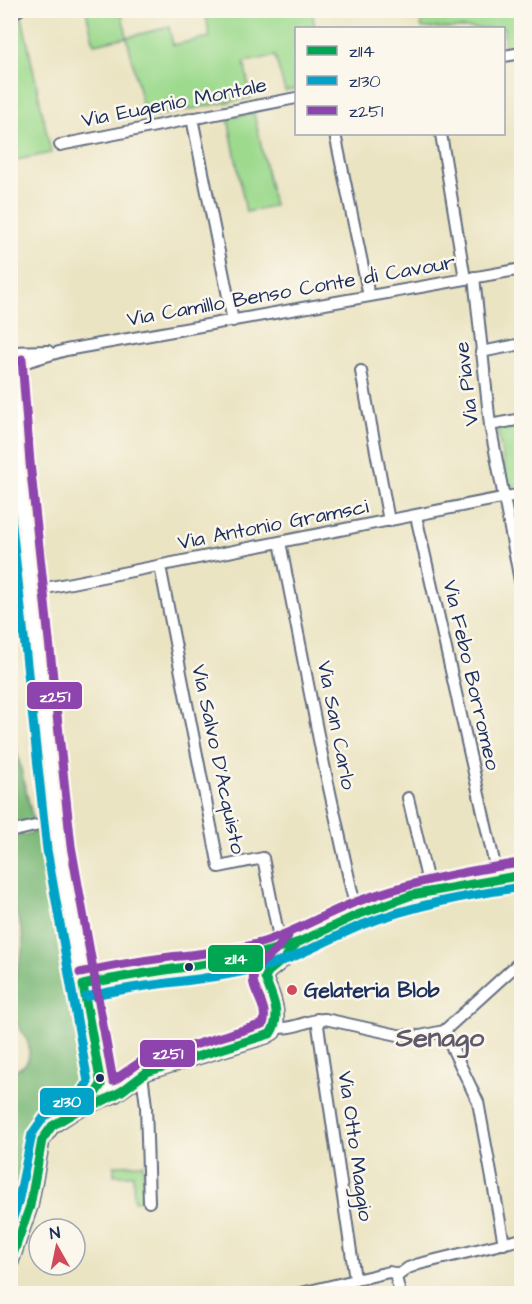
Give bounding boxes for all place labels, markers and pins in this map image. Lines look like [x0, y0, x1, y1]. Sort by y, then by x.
unlabelled marker [183, 961, 195, 973]
place label: Gelateria Blob [304, 976, 440, 1005]
marker: Gelateria Blob [285, 983, 299, 997]
unlabelled marker [94, 1072, 106, 1084]

